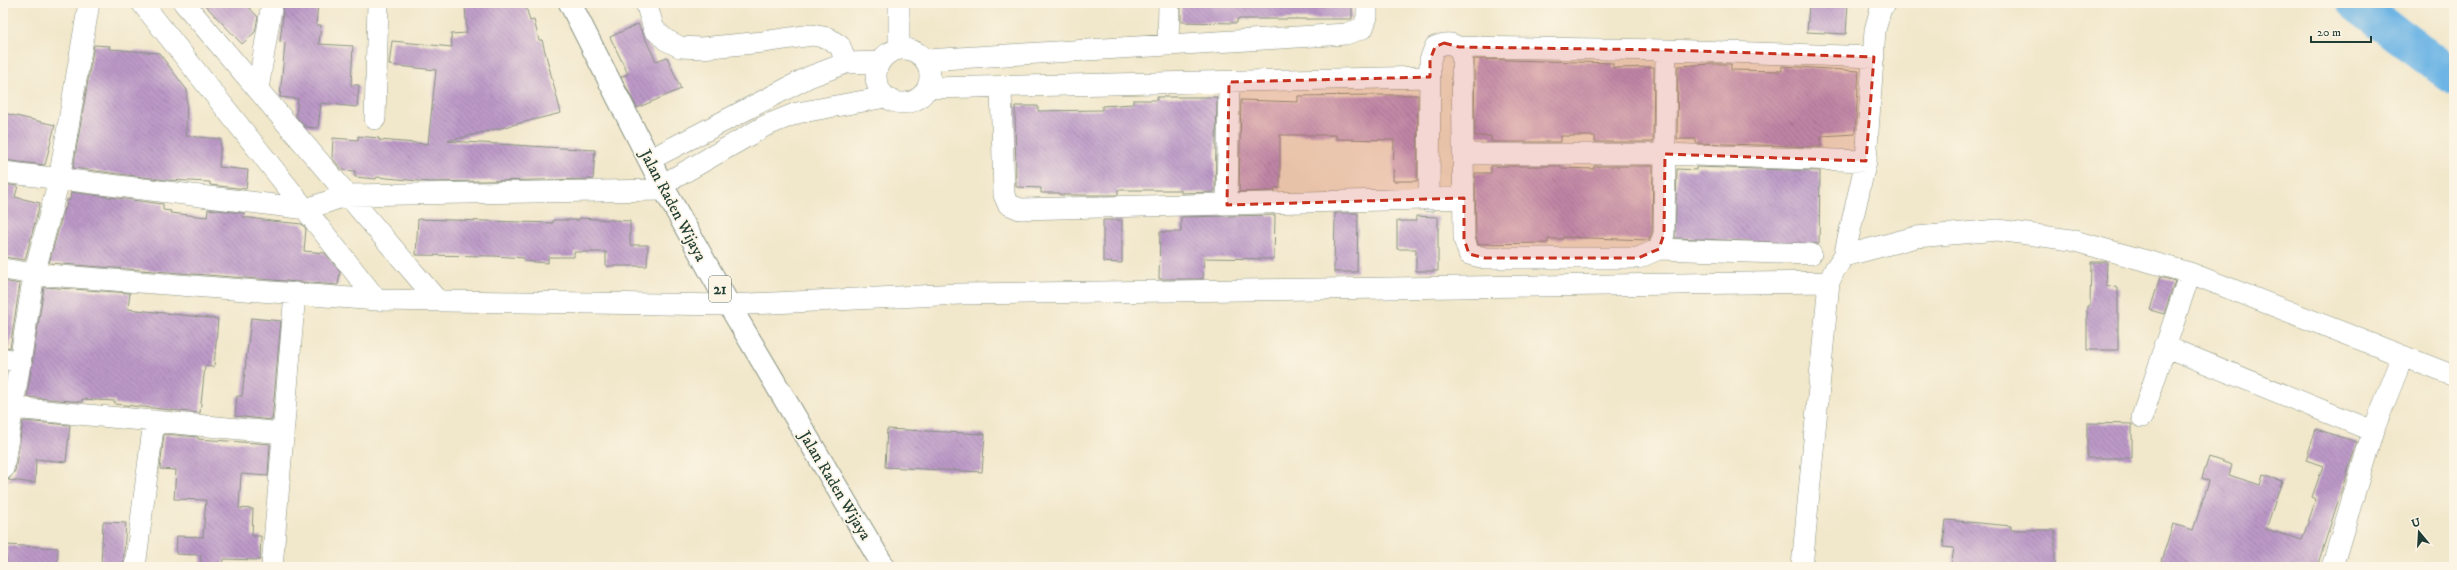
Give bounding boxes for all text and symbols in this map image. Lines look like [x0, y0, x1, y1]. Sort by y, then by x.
scale bar [2311, 18, 2371, 44]
text: 20 m [2317, 25, 2341, 40]
street label: Jalan Raden Wijaya [634, 144, 711, 265]
road number: 21 [709, 276, 731, 302]
street label: Jalan Raden Wijaya [794, 426, 876, 544]
north arrow [2399, 512, 2439, 552]
text: U [2410, 515, 2423, 531]

